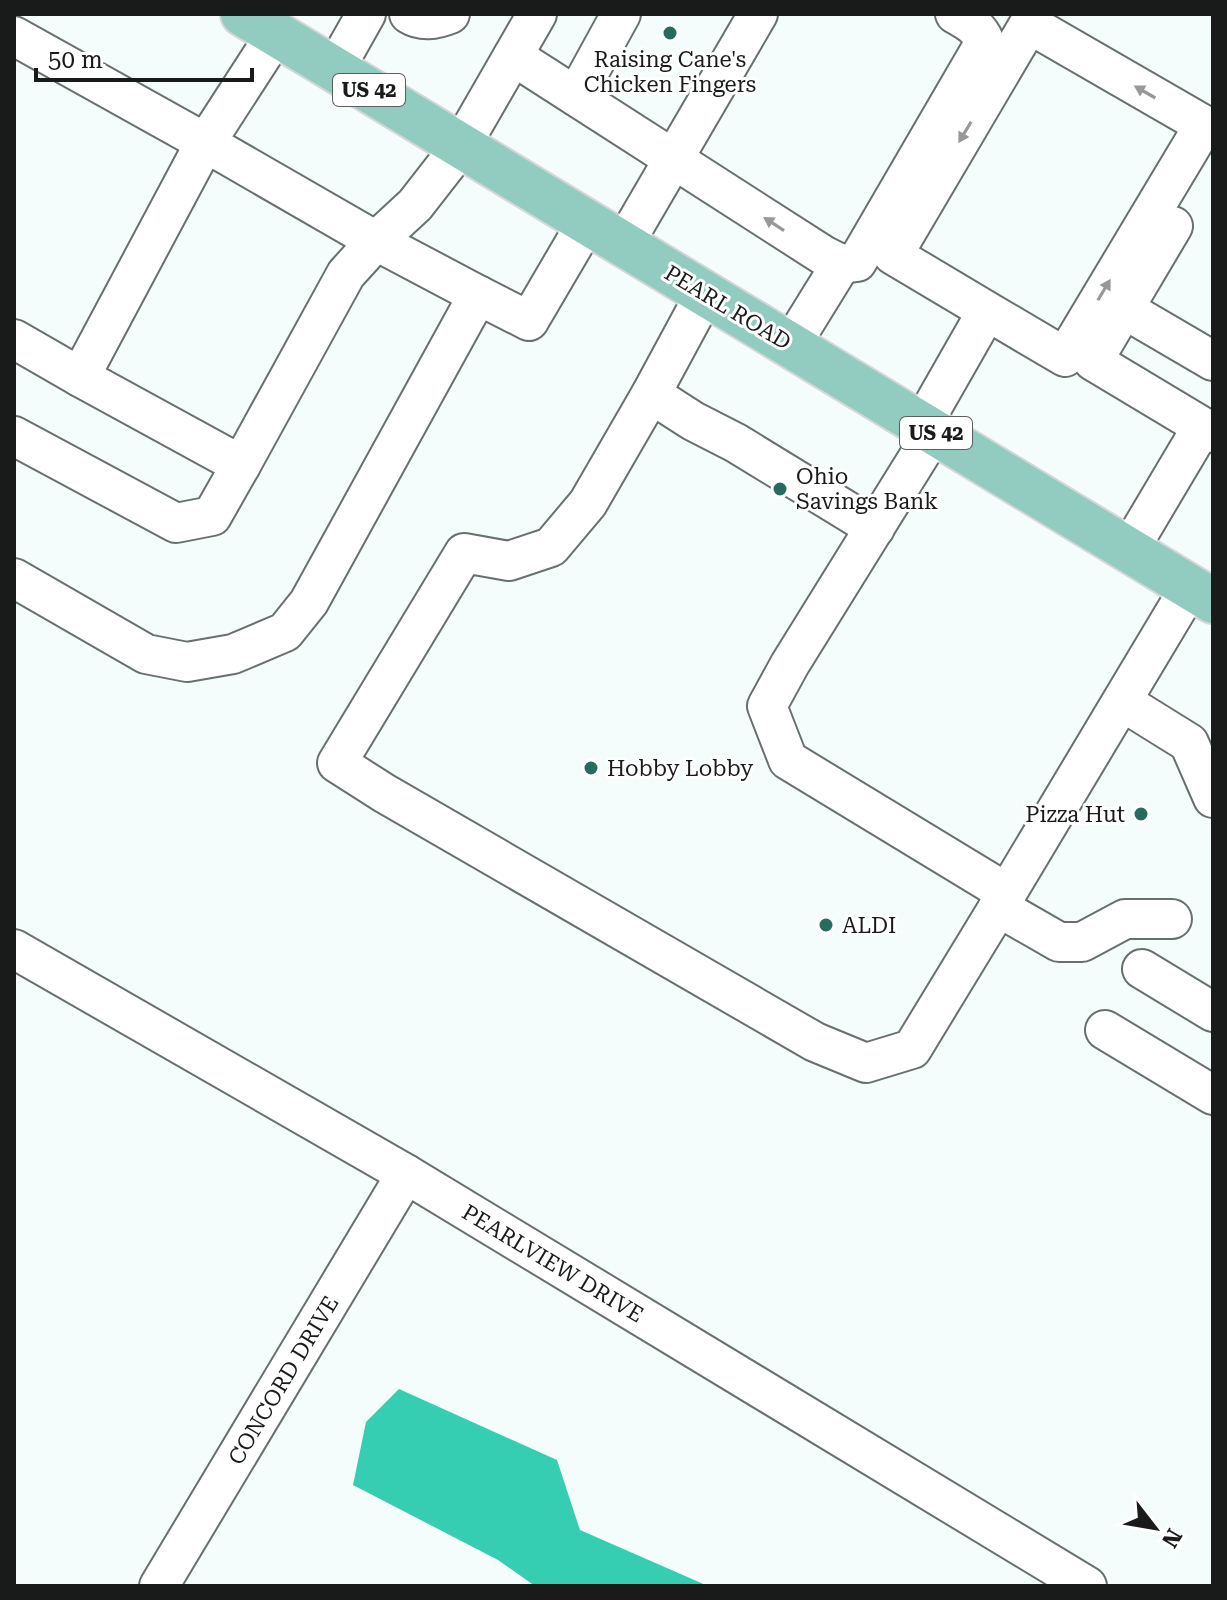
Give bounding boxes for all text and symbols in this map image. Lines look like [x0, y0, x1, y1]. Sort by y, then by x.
marker: Raising Cane's Chicken Fingers [661, 24, 679, 42]
scale bar [36, 32, 252, 82]
text: 50 m [48, 46, 103, 74]
place label: Raising Cane's Chicken Fingers [584, 47, 756, 97]
road number: US 42 [333, 74, 405, 106]
one-way arrow [1134, 85, 1156, 99]
one-way arrow [958, 121, 972, 143]
one-way arrow [763, 217, 785, 231]
street label: PEARL ROAD [660, 260, 795, 355]
one-way arrow [1097, 279, 1111, 301]
road number: US 42 [900, 417, 972, 449]
place label: Ohio Savings Bank [796, 464, 938, 514]
marker: Ohio Savings Bank [771, 480, 789, 498]
place label: Hobby Lobby [607, 756, 753, 781]
marker: Hobby Lobby [582, 759, 600, 777]
place label: Pizza Hut [1025, 802, 1125, 827]
marker: Pizza Hut [1132, 805, 1150, 823]
place label: ALDI [842, 913, 896, 938]
marker: ALDI [817, 916, 835, 934]
street label: PEARLVIEW DRIVE [458, 1199, 648, 1327]
street label: CONCORD DRIVE [223, 1292, 344, 1469]
north arrow [1115, 1488, 1195, 1568]
text: N [1157, 1524, 1187, 1552]

